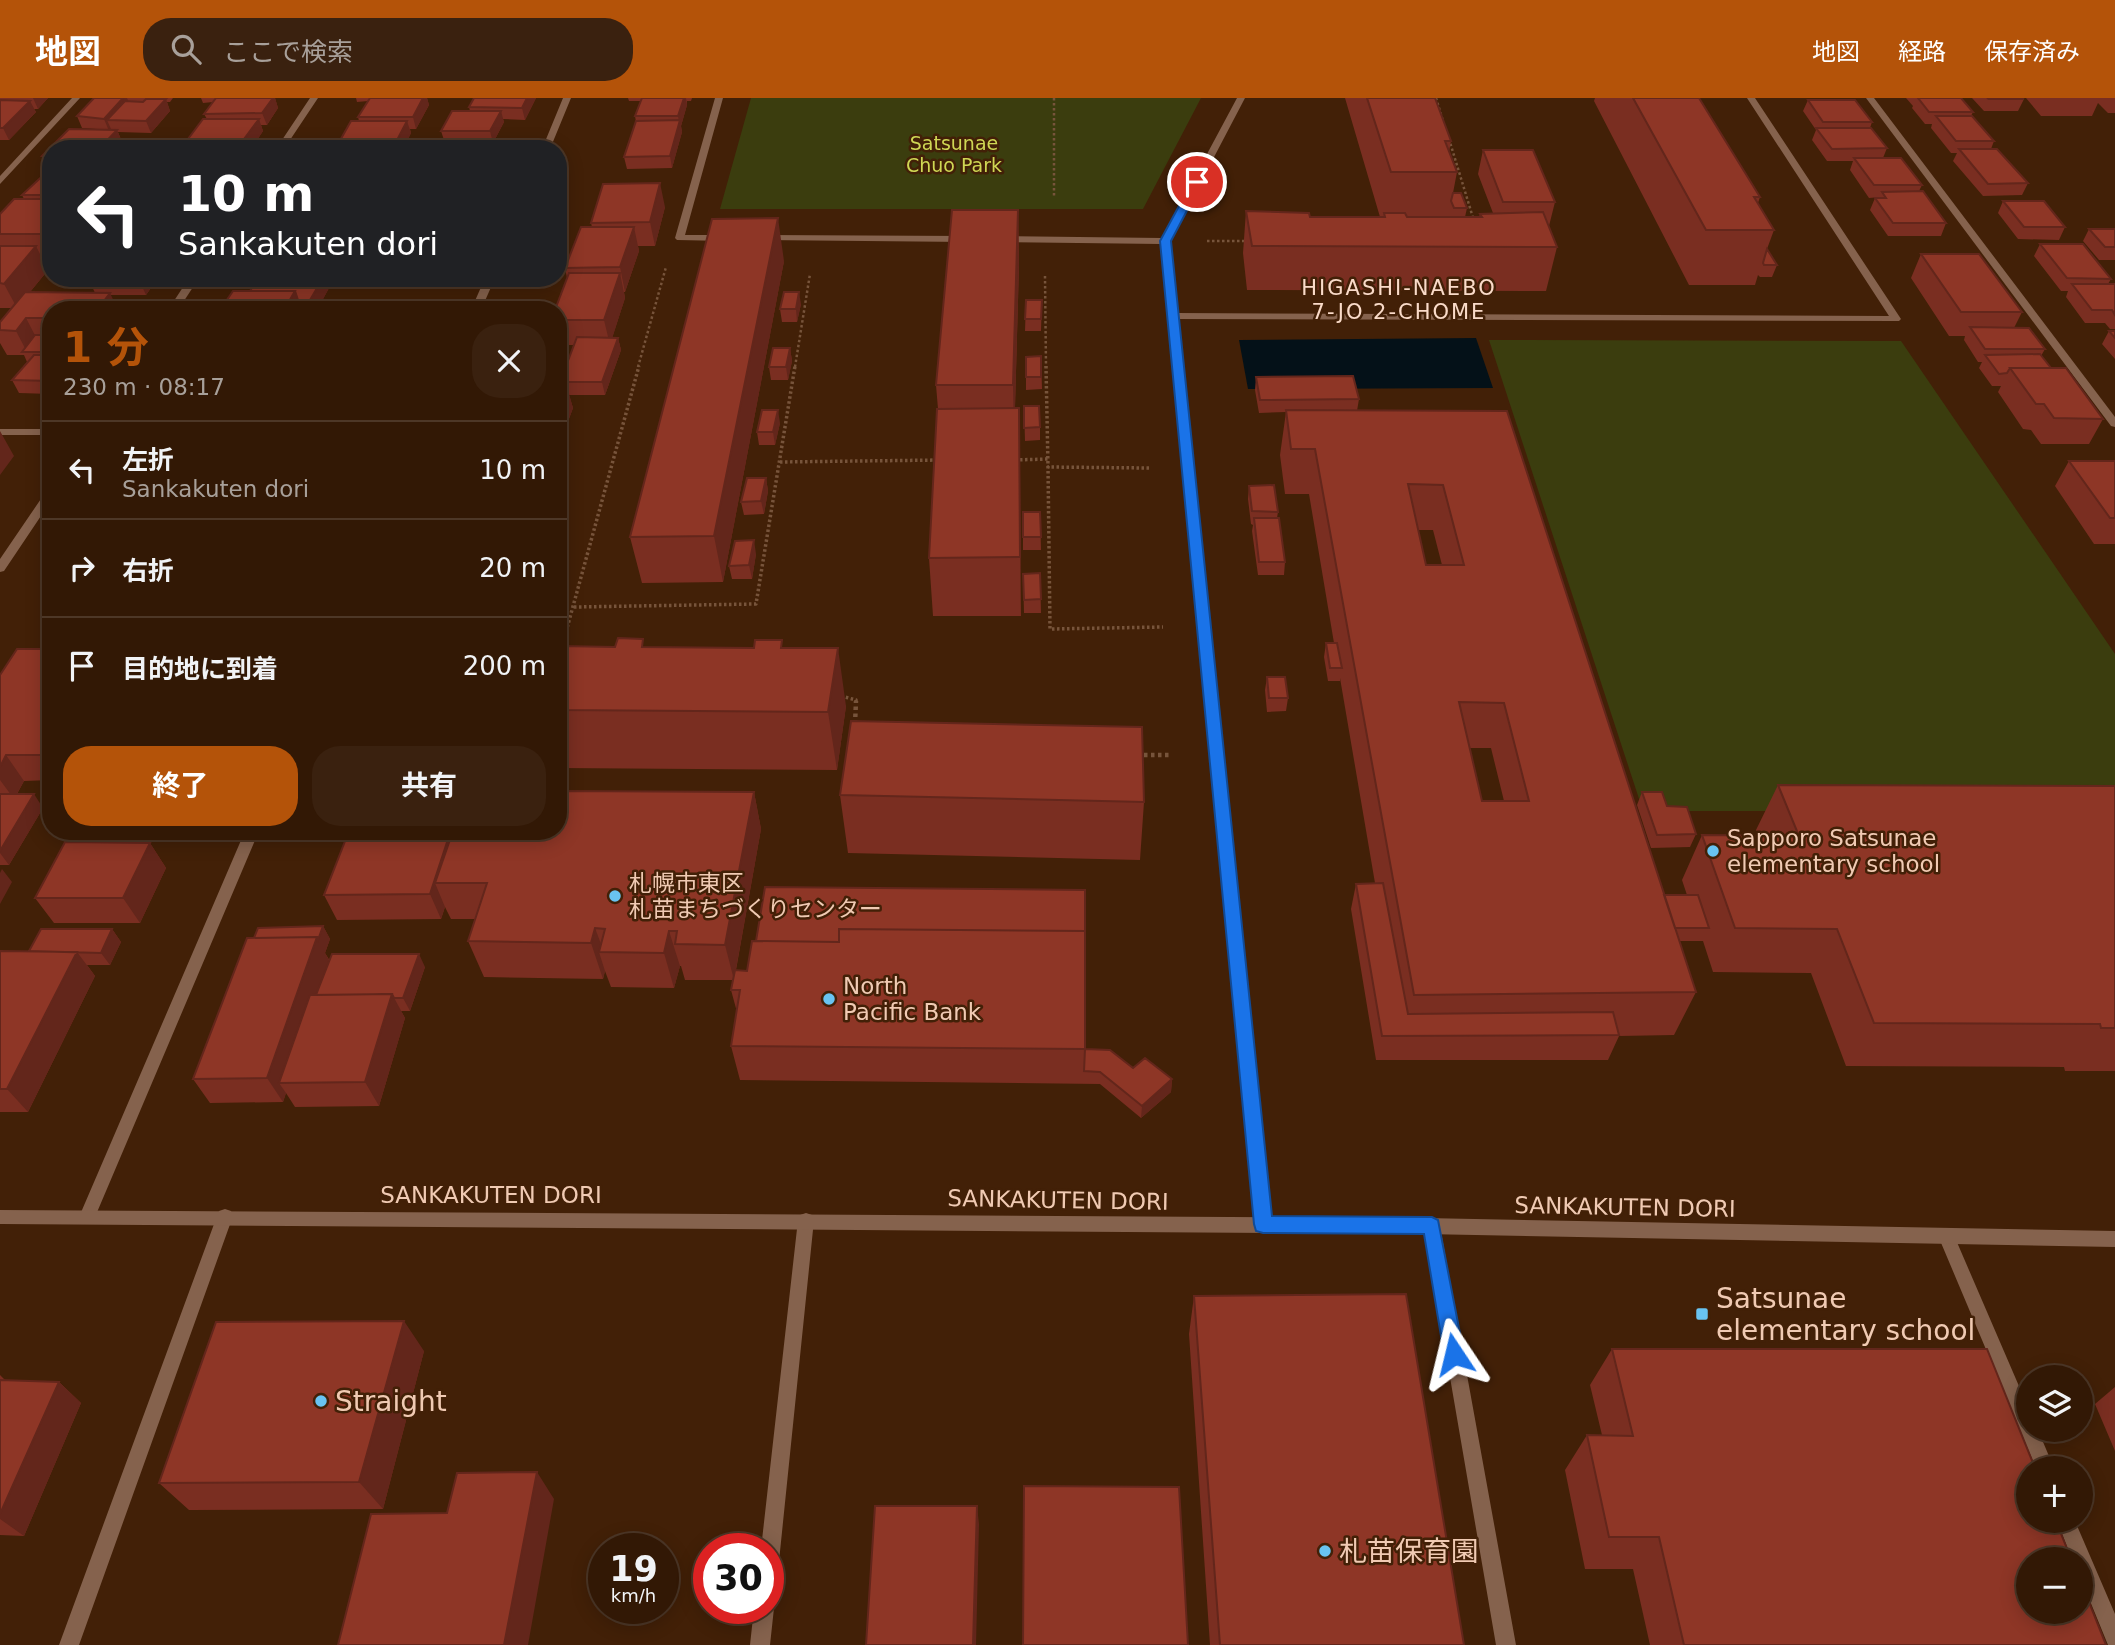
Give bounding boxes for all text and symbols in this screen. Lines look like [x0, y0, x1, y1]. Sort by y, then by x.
search box [143, 18, 633, 81]
icon: search [167, 30, 205, 68]
text: 地図 [35, 32, 101, 71]
text: ここで検索 [223, 37, 353, 67]
text: 地図 [1812, 38, 1860, 66]
text: 経路 [1898, 38, 1946, 66]
text: 保存済み [1984, 38, 2080, 66]
park label: Satsunae Chuo Park [906, 132, 1002, 176]
pin [1167, 152, 1227, 212]
icon: arrive [1178, 163, 1216, 201]
text: 10 m [178, 166, 314, 223]
icon: left [63, 168, 154, 259]
text: Sankakuten dori [178, 225, 438, 263]
district label: HIGASHI-NAEBO 7-JO 2-CHOME [1301, 276, 1497, 324]
text: 1 分 [63, 323, 149, 372]
button: close [472, 324, 546, 398]
text: 230 m · 08:17 [63, 374, 225, 400]
text: 左折 [122, 445, 174, 475]
icon: left [63, 451, 101, 489]
text: 10 m [479, 455, 546, 485]
text: Sankakuten dori [122, 476, 309, 502]
icon: right [63, 549, 101, 587]
text: 20 m [479, 553, 546, 583]
text: 右折 [122, 556, 174, 586]
icon: arrive [63, 647, 101, 685]
text: 200 m [463, 651, 546, 681]
text: 目的地に到着 [122, 654, 278, 684]
button: 終了 [63, 746, 298, 826]
button: 共有 [312, 746, 546, 826]
place label: Sapporo Satsunae elementary school [1727, 825, 1940, 877]
marker: Sapporo Satsunae elementary school [1705, 843, 1721, 859]
place label: 札幌市東区 札苗まちづくりセンター [629, 870, 882, 922]
marker: 札幌市東区 札苗まちづくりセンター [607, 888, 623, 904]
place label: North Pacific Bank [843, 973, 982, 1025]
marker: North Pacific Bank [821, 991, 837, 1007]
street label: SANKAKUTEN DORI [380, 1182, 602, 1208]
street label: SANKAKUTEN DORI [947, 1185, 1169, 1215]
street label: SANKAKUTEN DORI [1514, 1192, 1736, 1222]
place label: Satsunae elementary school [1716, 1282, 1975, 1347]
marker: Satsunae elementary school [1694, 1306, 1710, 1322]
position arrow [1417, 1317, 1491, 1391]
map controls [2016, 1365, 2093, 1624]
button: layers [2016, 1365, 2093, 1442]
place label: Straight [335, 1385, 447, 1418]
marker: Straight [313, 1393, 329, 1409]
button: + [2016, 1456, 2093, 1533]
speed limit sign: 30 [693, 1533, 784, 1624]
place label: 札苗保育園 [1339, 1535, 1479, 1568]
marker: 札苗保育園 [1317, 1543, 1333, 1559]
button: − [2016, 1547, 2093, 1624]
text: 19 [609, 1549, 658, 1589]
text: km/h [611, 1585, 656, 1606]

